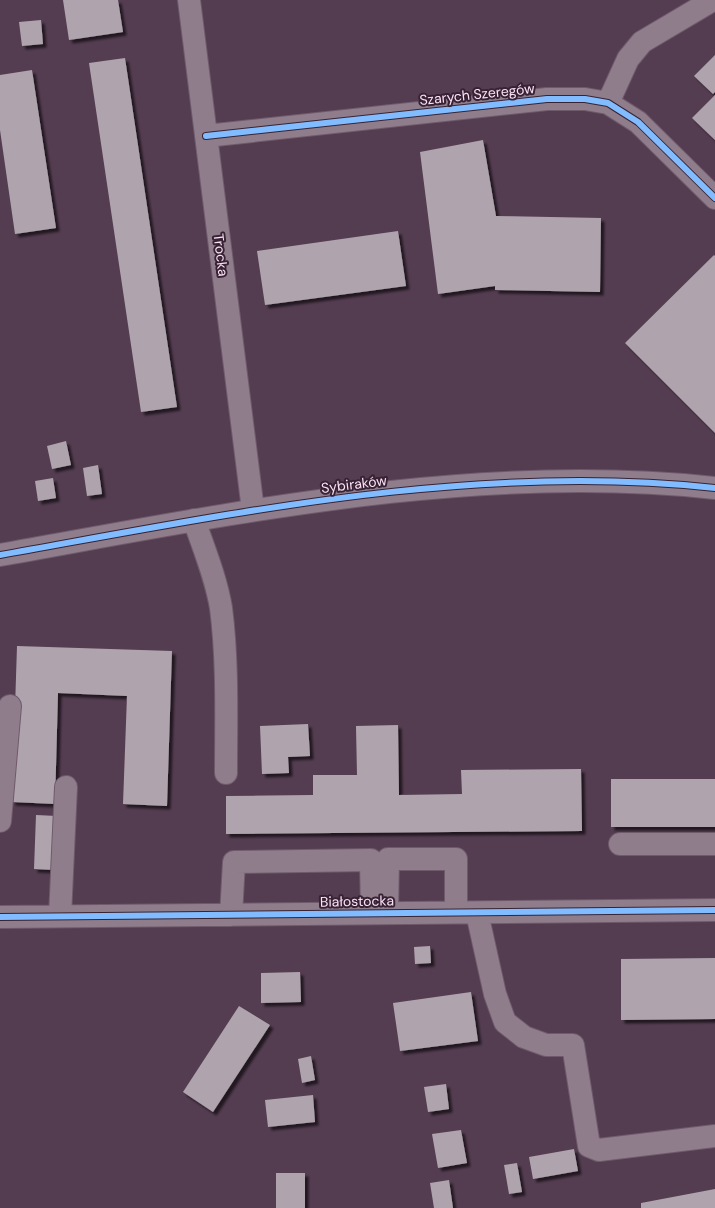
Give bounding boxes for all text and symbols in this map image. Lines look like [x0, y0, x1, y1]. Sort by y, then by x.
street label: Szarych Szeregów [418, 79, 536, 109]
street label: Trocka [209, 233, 233, 277]
street label: Sybiraków [320, 471, 388, 497]
street label: Białostocka [320, 891, 394, 911]

